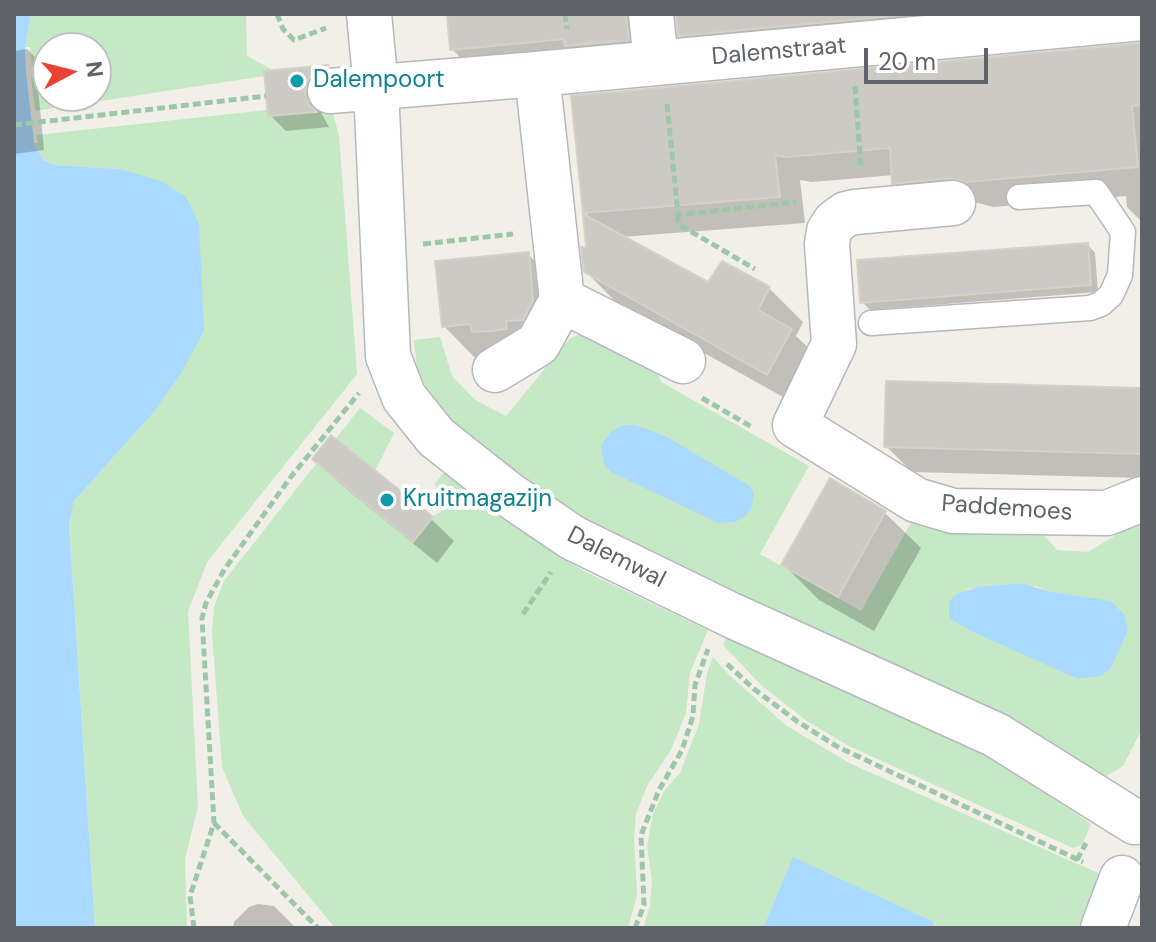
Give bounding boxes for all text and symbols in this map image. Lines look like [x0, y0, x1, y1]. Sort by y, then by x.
north arrow [32, 32, 112, 112]
street label: Dalemstraat [711, 32, 847, 72]
scale bar [868, 32, 992, 82]
text: 20 m [878, 46, 936, 77]
text: N [79, 60, 110, 79]
place label: Dalempoort [313, 67, 445, 95]
marker: Dalempoort [288, 72, 306, 90]
place label: Kruitmagazijn [403, 486, 552, 514]
street label: Paddemoes [940, 490, 1074, 528]
marker: Kruitmagazijn [378, 491, 396, 509]
street label: Dalemwal [562, 521, 670, 595]

